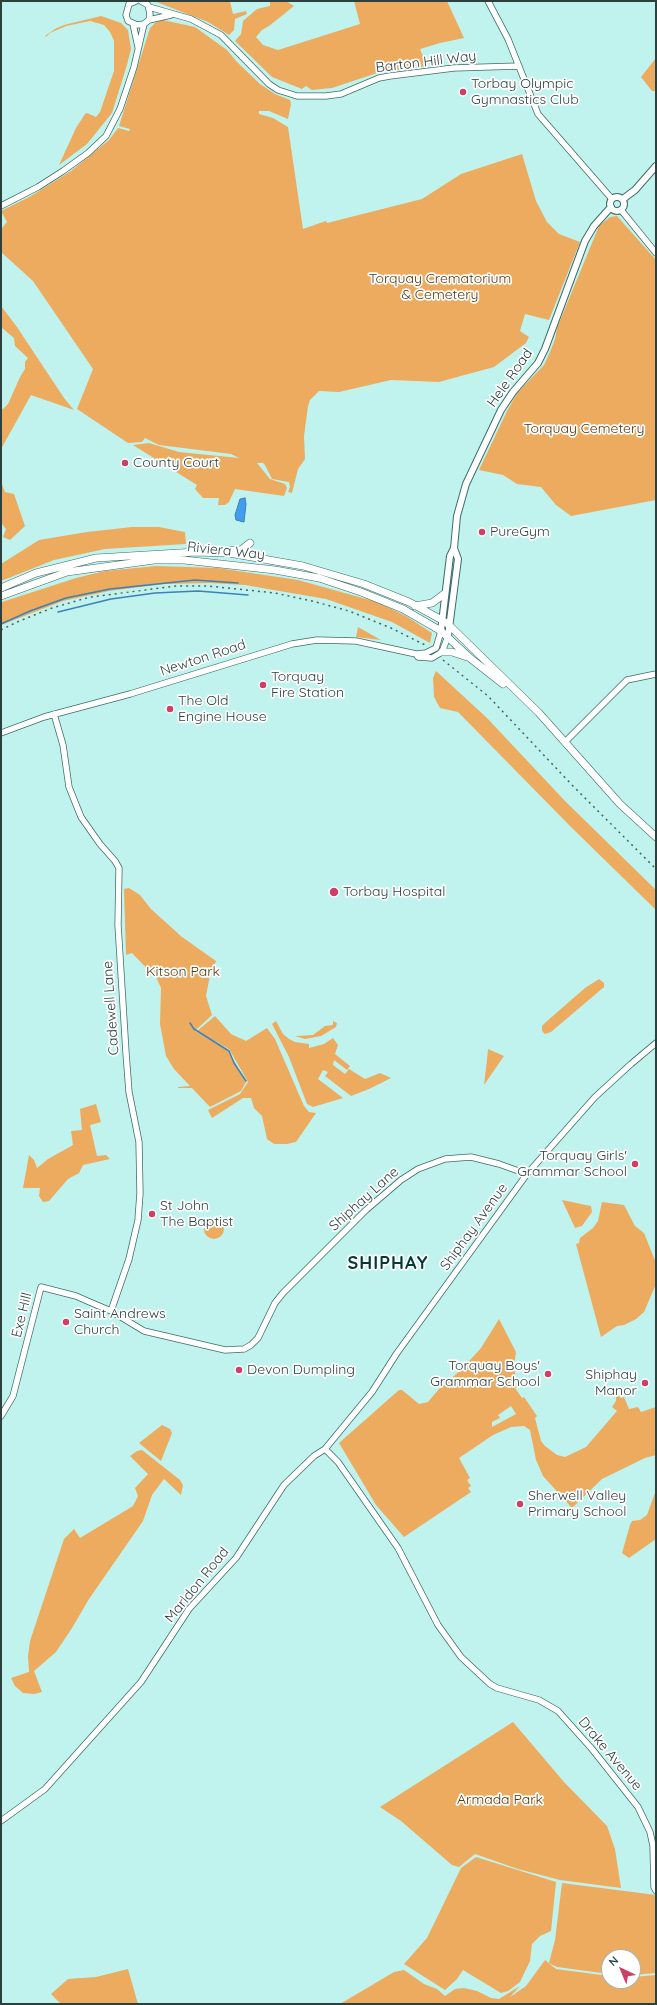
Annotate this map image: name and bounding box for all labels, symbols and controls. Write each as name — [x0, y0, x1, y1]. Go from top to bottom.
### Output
street label: Barton Hill Way — [375, 47, 477, 77]
place label: Torbay Olympic Gymnastics Club — [471, 76, 579, 108]
marker: Torbay Olympic Gymnastics Club — [458, 87, 468, 97]
park label: Torquay Crematorium & Cemetery — [369, 271, 511, 304]
street label: Hele Road — [484, 346, 536, 410]
park label: Torquay Cemetery — [524, 421, 644, 437]
place label: County Court — [133, 455, 219, 471]
marker: County Court — [120, 458, 130, 468]
place label: PureGym — [490, 524, 550, 540]
marker: PureGym — [477, 527, 487, 537]
street label: Riviera Way — [186, 539, 266, 563]
street label: Newton Road — [158, 636, 248, 680]
place label: Torquay Fire Station — [271, 669, 344, 702]
marker: Torquay Fire Station — [258, 680, 268, 690]
place label: The Old Engine House — [178, 693, 267, 726]
marker: The Old Engine House — [165, 704, 175, 714]
place label: Torbay Hospital — [343, 884, 445, 900]
marker: Torbay Hospital — [328, 886, 340, 898]
street label: Cadewell Lane — [99, 960, 123, 1056]
park label: Kitson Park — [146, 964, 220, 980]
place label: Torquay Girls' Grammar School — [517, 1148, 627, 1180]
marker: Torquay Girls' Grammar School — [630, 1159, 640, 1169]
street label: Shiphay Lane — [326, 1164, 402, 1234]
street label: Shiphay Avenue — [437, 1180, 511, 1274]
place label: St John The Baptist — [160, 1198, 233, 1230]
marker: St John The Baptist — [147, 1209, 157, 1219]
district label: SHIPHAY — [348, 1253, 428, 1275]
street label: Exe Hill — [8, 1291, 36, 1339]
place label: Saint Andrews Church — [74, 1306, 166, 1338]
marker: Saint Andrews Church — [61, 1317, 71, 1327]
place label: Torquay Boys' Grammar School — [430, 1358, 540, 1390]
place label: Devon Dumpling — [247, 1362, 355, 1378]
marker: Devon Dumpling — [234, 1365, 244, 1375]
place label: Shiphay Manor — [585, 1367, 637, 1400]
marker: Torquay Boys' Grammar School — [543, 1369, 553, 1379]
marker: Shiphay Manor — [640, 1378, 650, 1388]
place label: Sherwell Valley Primary School — [528, 1488, 626, 1520]
marker: Sherwell Valley Primary School — [515, 1499, 525, 1509]
street label: Marldon Road — [161, 1544, 233, 1626]
street label: Drake Avenue — [574, 1714, 646, 1794]
park label: Armada Park — [457, 1792, 543, 1808]
north arrow — [601, 1949, 641, 1989]
text: N — [606, 1953, 621, 1969]

